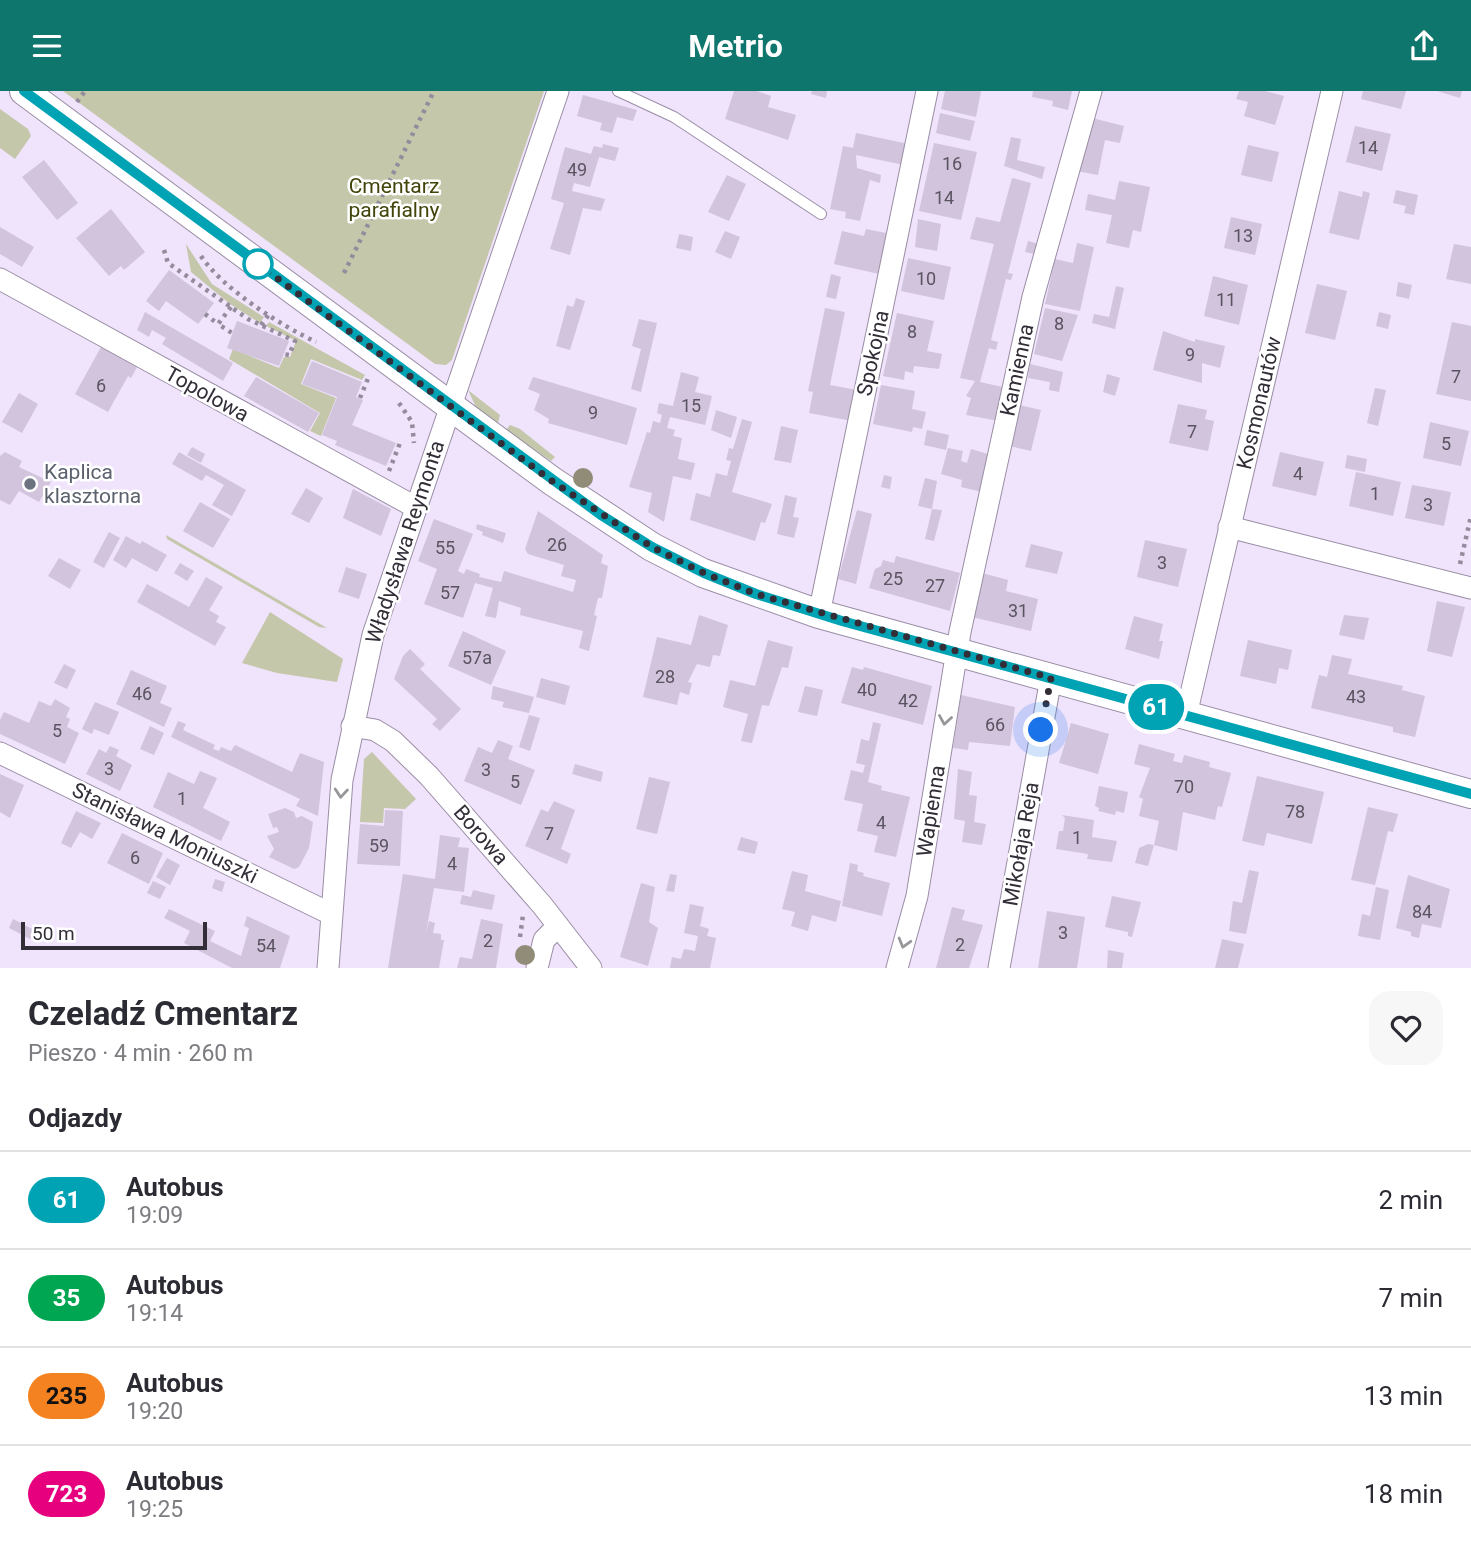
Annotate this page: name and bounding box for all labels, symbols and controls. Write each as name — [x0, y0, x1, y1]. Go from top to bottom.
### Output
icon: menu — [28, 27, 66, 65]
text: Metrio — [688, 27, 783, 65]
icon: share — [1405, 27, 1443, 65]
house number: 14 — [1358, 137, 1378, 158]
house number: 16 — [942, 153, 962, 174]
house number: 49 — [567, 159, 587, 180]
park label: Cmentarz parafialny — [348, 174, 440, 222]
house number: 14 — [934, 187, 954, 208]
house number: 13 — [1233, 225, 1253, 246]
unlabelled marker — [243, 249, 273, 279]
house number: 10 — [916, 268, 936, 289]
house number: 11 — [1216, 289, 1236, 310]
street label: Spokojna — [852, 308, 894, 398]
house number: 8 — [1054, 313, 1064, 334]
house number: 8 — [907, 321, 917, 342]
street label: Kamienna — [996, 322, 1038, 418]
street label: Kosmonautów — [1232, 334, 1286, 472]
house number: 9 — [1185, 344, 1195, 365]
street label: Topolowa — [161, 361, 253, 427]
house number: 7 — [1451, 366, 1461, 387]
house number: 6 — [96, 375, 106, 396]
house number: 15 — [681, 395, 701, 416]
house number: 9 — [588, 402, 598, 423]
house number: 7 — [1187, 421, 1197, 442]
house number: 5 — [1441, 433, 1451, 454]
street label: Władysława Reymonta — [361, 437, 449, 647]
place label: Kaplica klasztorna — [44, 460, 141, 508]
house number: 4 — [1293, 463, 1303, 484]
marker: Kaplica klasztorna — [22, 476, 38, 492]
house number: 1 — [1370, 483, 1380, 504]
house number: 3 — [1423, 494, 1433, 515]
house number: 26 — [547, 534, 567, 555]
house number: 55 — [435, 537, 455, 558]
house number: 3 — [1157, 552, 1167, 573]
house number: 25 — [883, 568, 903, 589]
house number: 27 — [925, 575, 945, 596]
house number: 57 — [440, 582, 460, 603]
house number: 31 — [1008, 600, 1028, 621]
house number: 57a — [462, 647, 492, 668]
house number: 28 — [655, 666, 675, 687]
house number: 40 — [857, 679, 877, 700]
house number: 46 — [132, 683, 152, 704]
line badge: 61 — [1124, 684, 1188, 730]
house number: 43 — [1346, 686, 1366, 707]
house number: 42 — [898, 690, 918, 711]
text: 61 — [1142, 693, 1170, 721]
your location — [1023, 712, 1058, 747]
one-way arrow — [938, 714, 953, 725]
house number: 66 — [985, 714, 1005, 735]
house number: 5 — [52, 720, 62, 741]
house number: 3 — [104, 758, 114, 779]
house number: 3 — [481, 759, 491, 780]
street label: Wapienna — [912, 764, 950, 858]
house number: 5 — [510, 771, 520, 792]
house number: 70 — [1174, 776, 1194, 797]
street label: Stanisława Moniuszki — [68, 778, 262, 888]
street label: Mikołaja Reja — [998, 780, 1044, 908]
house number: 1 — [177, 788, 187, 809]
one-way arrow — [334, 788, 349, 799]
street label: Borowa — [449, 800, 513, 870]
house number: 78 — [1285, 801, 1305, 822]
house number: 4 — [876, 812, 886, 833]
house number: 7 — [544, 823, 554, 844]
house number: 1 — [1072, 827, 1082, 848]
house number: 59 — [369, 835, 389, 856]
house number: 6 — [130, 847, 140, 868]
house number: 4 — [447, 853, 457, 874]
house number: 84 — [1412, 901, 1432, 922]
scale bar — [21, 919, 206, 951]
text: 50 m — [32, 922, 75, 945]
house number: 3 — [1058, 922, 1068, 943]
house number: 2 — [483, 930, 493, 951]
house number: 2 — [955, 934, 965, 955]
house number: 54 — [256, 935, 276, 956]
one-way arrow — [897, 937, 912, 949]
button: heart — [1369, 991, 1443, 1065]
text: Czeladź Cmentarz — [28, 994, 298, 1033]
text: Pieszo · 4 min · 260 m — [28, 1040, 253, 1067]
text: Odjazdy — [28, 1103, 122, 1133]
text: Autobus — [126, 1172, 224, 1202]
text: 2 min — [1378, 1185, 1443, 1215]
text: 61 — [53, 1186, 80, 1214]
text: 19:09 — [126, 1202, 183, 1229]
text: Autobus — [126, 1270, 224, 1300]
text: 7 min — [1378, 1283, 1443, 1313]
text: 35 — [53, 1284, 80, 1312]
text: 19:14 — [126, 1300, 183, 1327]
text: Autobus — [126, 1368, 224, 1398]
text: 13 min — [1364, 1381, 1443, 1411]
text: 235 — [46, 1382, 87, 1410]
text: 19:20 — [126, 1398, 183, 1425]
text: Autobus — [126, 1466, 224, 1496]
text: 18 min — [1364, 1479, 1443, 1509]
text: 723 — [46, 1480, 87, 1508]
text: 19:25 — [126, 1496, 183, 1523]

